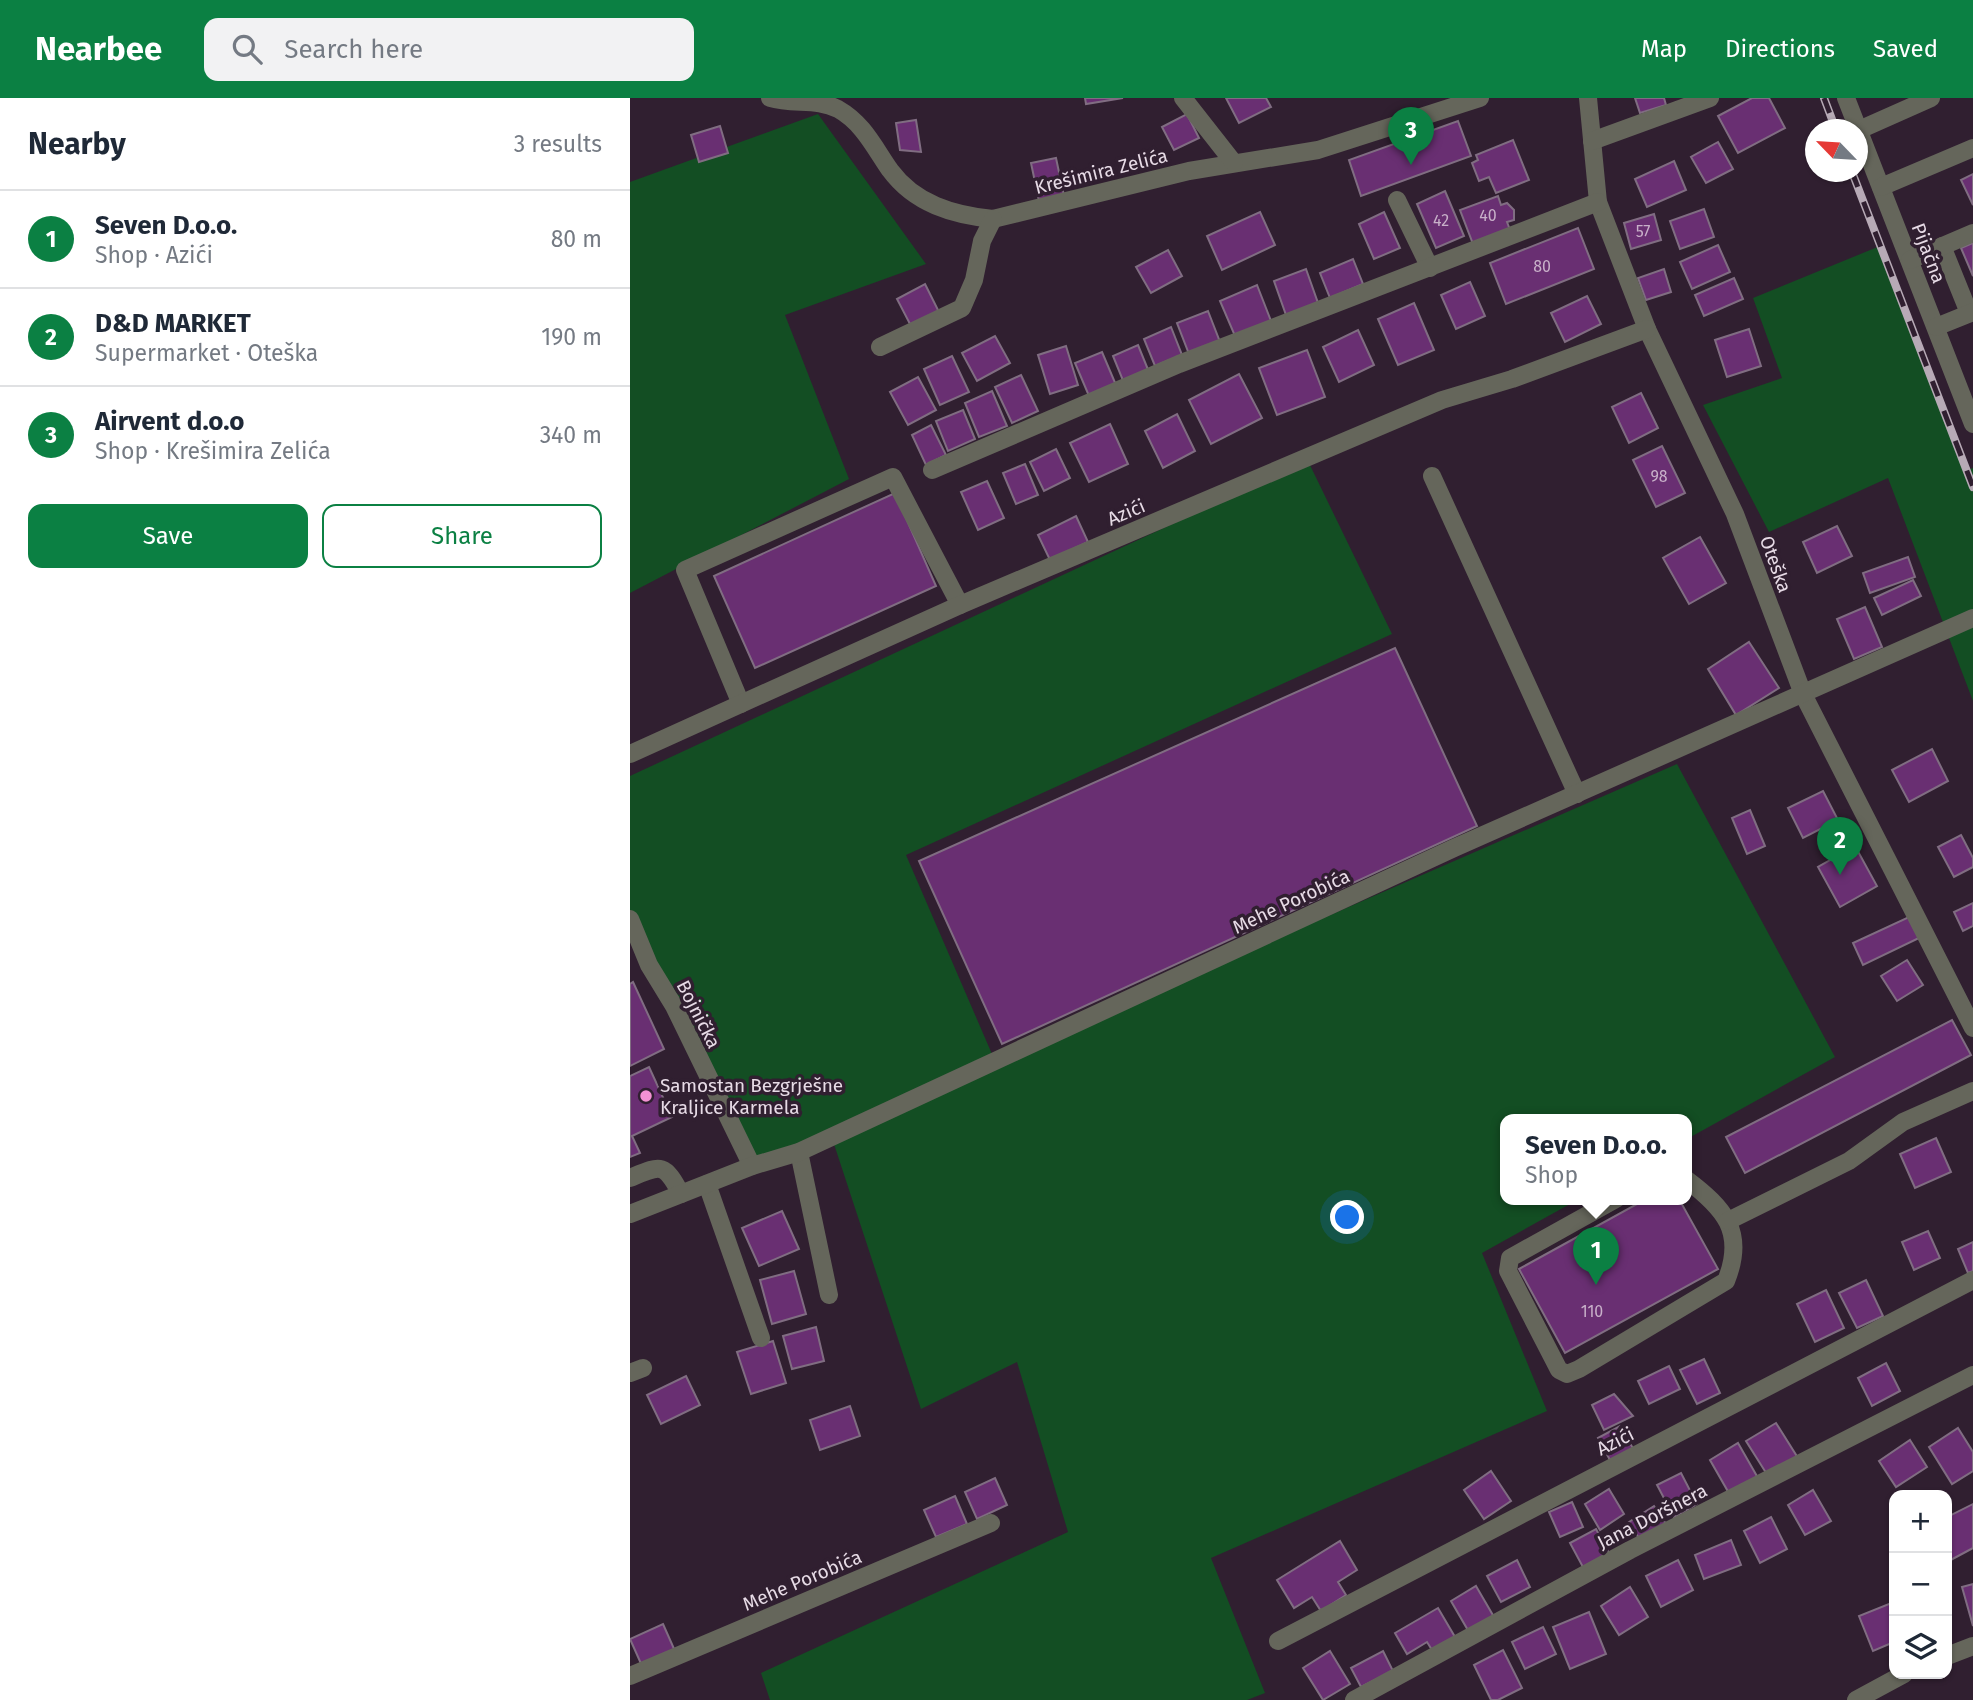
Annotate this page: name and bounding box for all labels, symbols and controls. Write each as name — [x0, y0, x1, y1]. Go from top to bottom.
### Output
search box — [204, 18, 694, 81]
text: Nearbee — [35, 29, 162, 69]
icon: search — [228, 30, 266, 68]
text: Search here — [284, 34, 423, 65]
text: Map — [1641, 35, 1687, 63]
text: Directions — [1725, 35, 1835, 63]
text: Saved — [1873, 35, 1938, 63]
pin: 3 — [1388, 107, 1434, 165]
north arrow — [1805, 119, 1868, 182]
text: Nearby — [28, 126, 126, 162]
text: 3 results — [514, 130, 602, 158]
street label: Krešimira Zelića — [1032, 144, 1170, 199]
house number: 40 — [1479, 206, 1497, 225]
text: Seven D.o.o. — [95, 210, 237, 241]
house number: 42 — [1433, 211, 1449, 230]
street label: Pijačna — [1907, 220, 1950, 287]
house number: 57 — [1636, 222, 1650, 241]
text: 1 — [46, 225, 56, 253]
text: 80 m — [551, 225, 602, 253]
text: Shop · Azići — [95, 241, 213, 269]
house number: 80 — [1533, 257, 1551, 276]
text: D&D MARKET — [95, 308, 251, 339]
text: 2 — [45, 323, 57, 351]
text: 190 m — [541, 323, 602, 351]
text: Supermarket · Oteška — [95, 339, 318, 367]
text: Airvent d.o.o — [95, 406, 244, 437]
text: 3 — [45, 421, 57, 449]
text: 340 m — [540, 421, 602, 449]
text: Shop · Krešimira Zelića — [95, 437, 331, 465]
house number: 98 — [1650, 467, 1668, 486]
street label: Azići — [1104, 494, 1149, 531]
button: Save — [28, 504, 308, 568]
button: Share — [322, 504, 602, 568]
street label: Oteška — [1755, 533, 1796, 596]
pin: 2 — [1817, 817, 1863, 875]
street label: Mehe Porobića — [1229, 864, 1354, 939]
street label: Bojnička — [672, 976, 725, 1052]
place label: Samostan Bezgrješne Kraljice Karmela — [660, 1074, 843, 1119]
marker: Samostan Bezgrješne Kraljice Karmela — [638, 1088, 654, 1104]
popup — [1500, 1114, 1692, 1205]
text: Seven D.o.o. — [1525, 1130, 1667, 1161]
text: Shop — [1525, 1161, 1578, 1189]
your location — [1330, 1200, 1364, 1234]
pin: 1 — [1573, 1227, 1619, 1285]
house number: 110 — [1581, 1302, 1603, 1321]
street label: Azići — [1593, 1422, 1638, 1461]
street label: Jana Doršnera — [1593, 1479, 1711, 1554]
map controls — [1889, 1490, 1952, 1679]
button: + — [1889, 1490, 1952, 1553]
street label: Mehe Porobića — [739, 1545, 865, 1616]
button: − — [1889, 1553, 1952, 1616]
button: layers — [1889, 1616, 1952, 1679]

